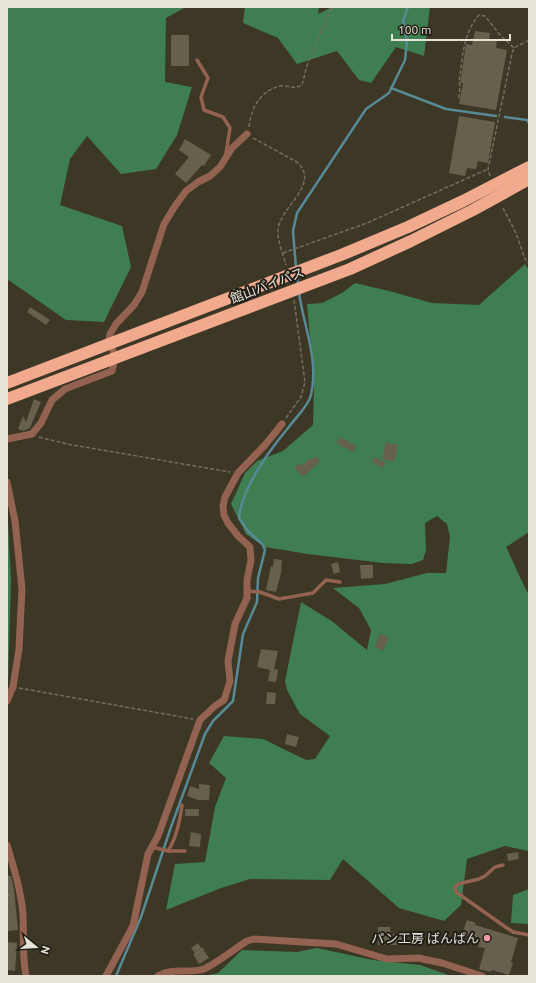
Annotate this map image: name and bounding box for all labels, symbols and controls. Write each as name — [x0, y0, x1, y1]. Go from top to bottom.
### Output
scale bar — [392, 16, 510, 42]
text: 100 m — [398, 23, 431, 36]
street label: 館山バイパス — [228, 265, 306, 305]
north arrow — [16, 927, 56, 967]
place label: パン工房 ばんぱん — [371, 931, 479, 945]
marker: パン工房 ばんぱん — [482, 933, 492, 943]
text: N — [39, 944, 52, 956]

